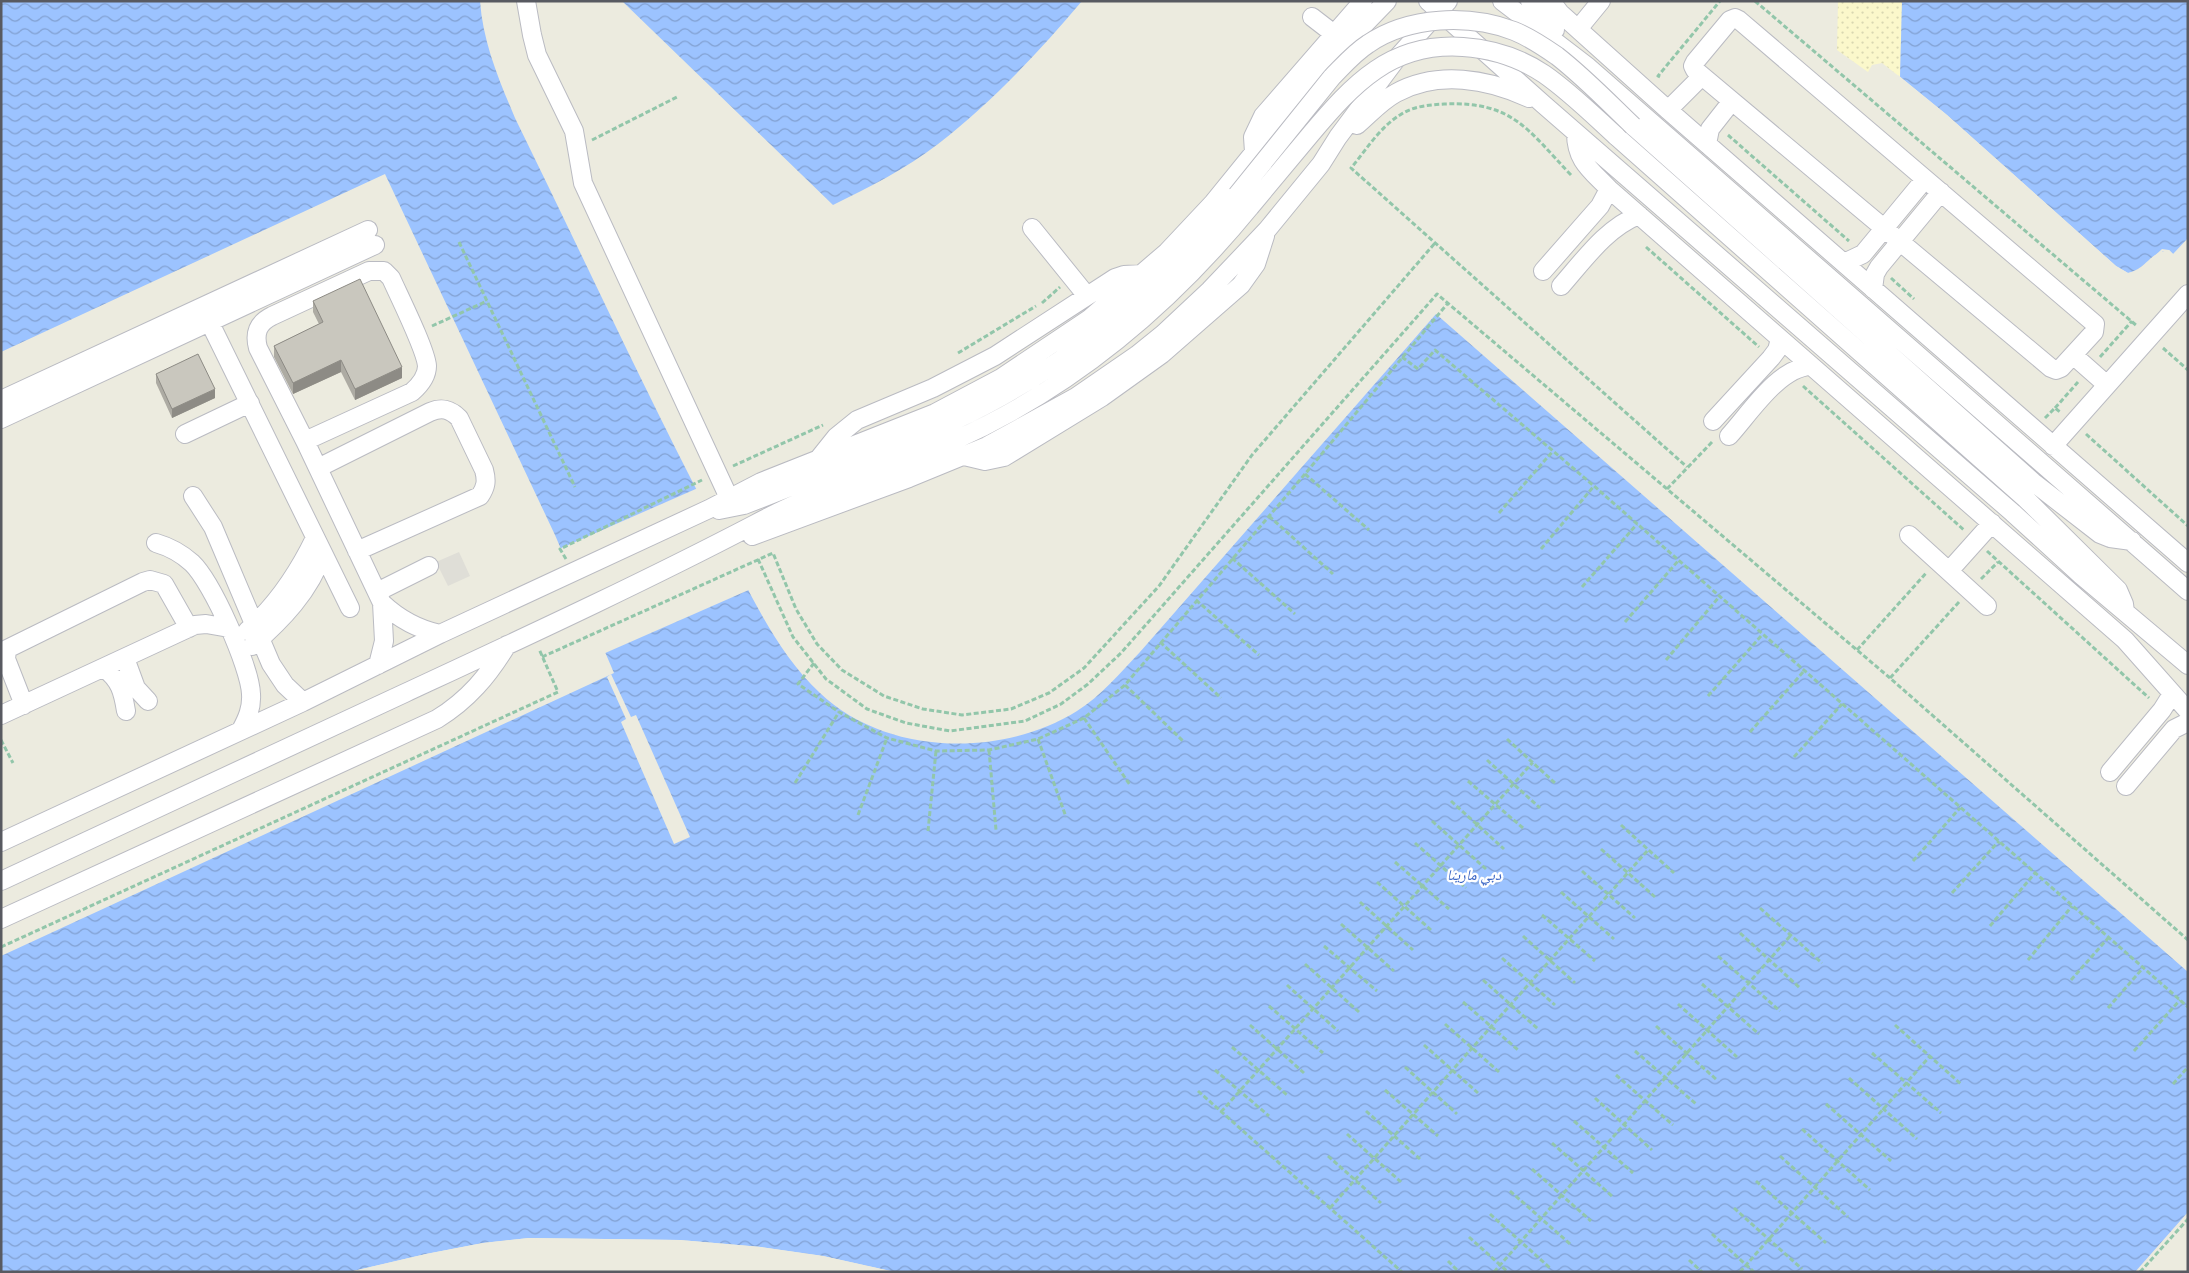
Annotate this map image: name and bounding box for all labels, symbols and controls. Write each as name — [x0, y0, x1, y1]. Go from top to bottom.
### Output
water label: دبي مارينا — [1447, 865, 1502, 886]

